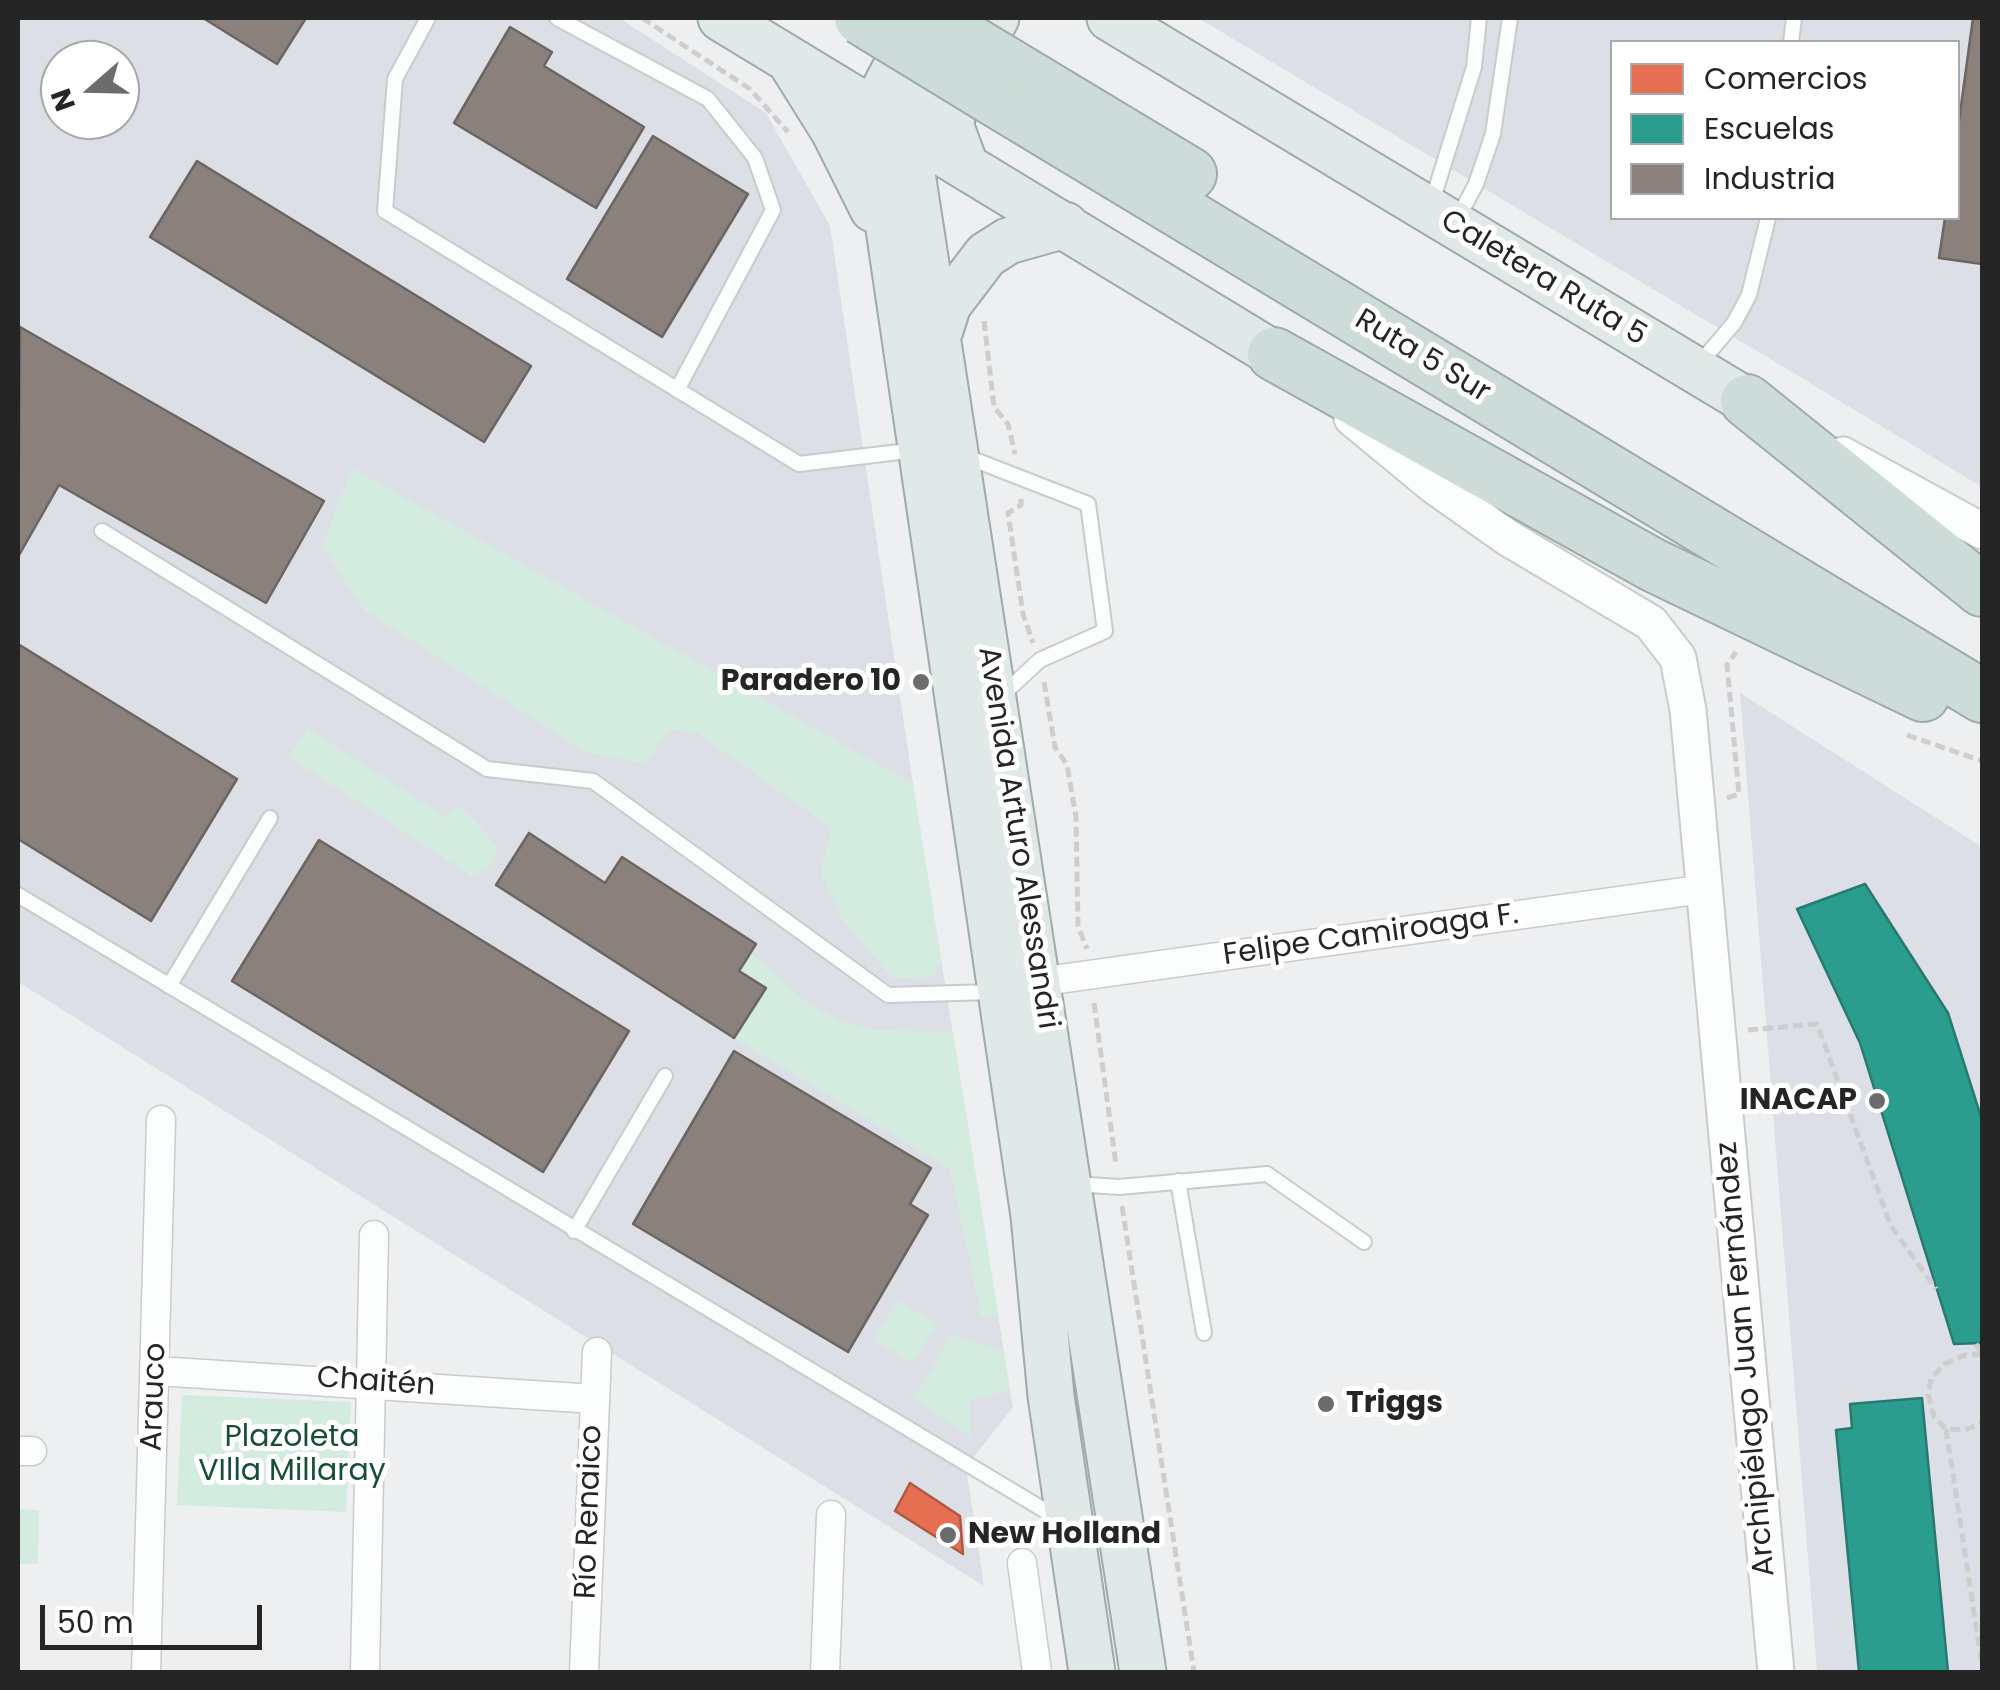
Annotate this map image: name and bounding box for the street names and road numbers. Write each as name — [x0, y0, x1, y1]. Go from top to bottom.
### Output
street label: Caletera Ruta 5 — [1433, 203, 1653, 355]
street label: Ruta 5 Sur — [1348, 303, 1496, 411]
street label: Avenida Arturo Alessandri — [969, 644, 1065, 1032]
street label: Felipe Camiroaga F. — [1221, 897, 1521, 975]
street label: Archipiélago Juan Fernández — [1710, 1140, 1784, 1578]
street label: Arauco — [135, 1342, 175, 1452]
street label: Chaitén — [316, 1361, 436, 1405]
street label: Río Renaico — [569, 1424, 611, 1600]

